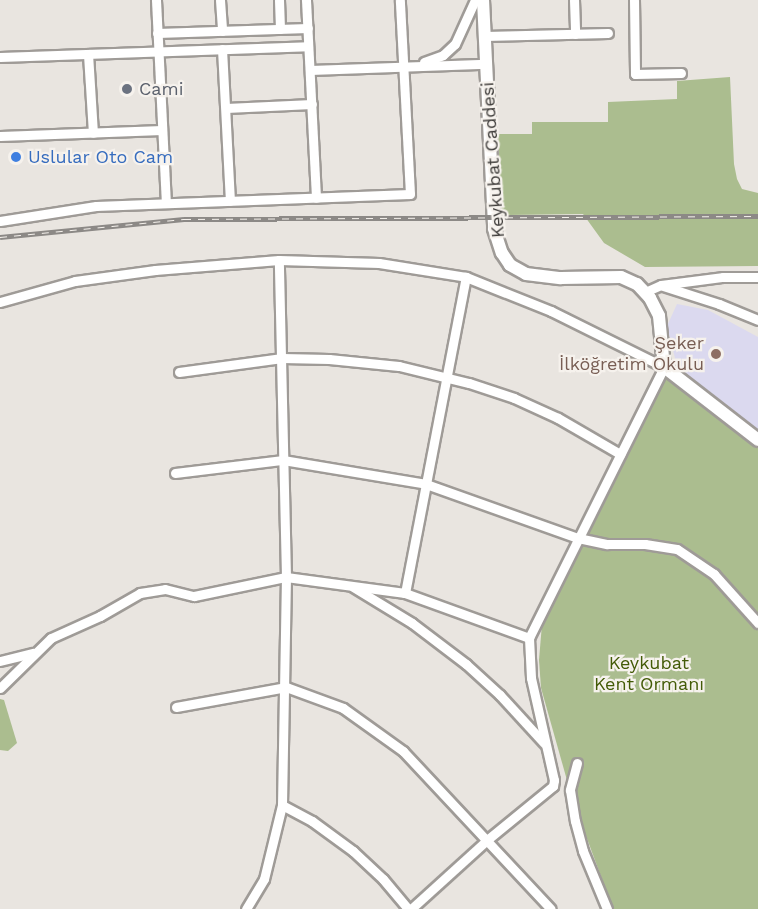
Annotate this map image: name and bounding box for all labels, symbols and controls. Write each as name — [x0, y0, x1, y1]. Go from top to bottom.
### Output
place label: Cami — [139, 78, 183, 100]
street label: Keykubat Caddesi — [477, 81, 509, 239]
marker: Cami — [120, 82, 134, 96]
place label: Uslular Oto Cam — [28, 146, 173, 168]
marker: Uslular Oto Cam — [9, 150, 23, 164]
place label: Şeker İlköğretim Okulu — [559, 333, 704, 376]
marker: Şeker İlköğretim Okulu — [709, 347, 723, 361]
park label: Keykubat Kent Ormanı — [594, 653, 704, 696]

